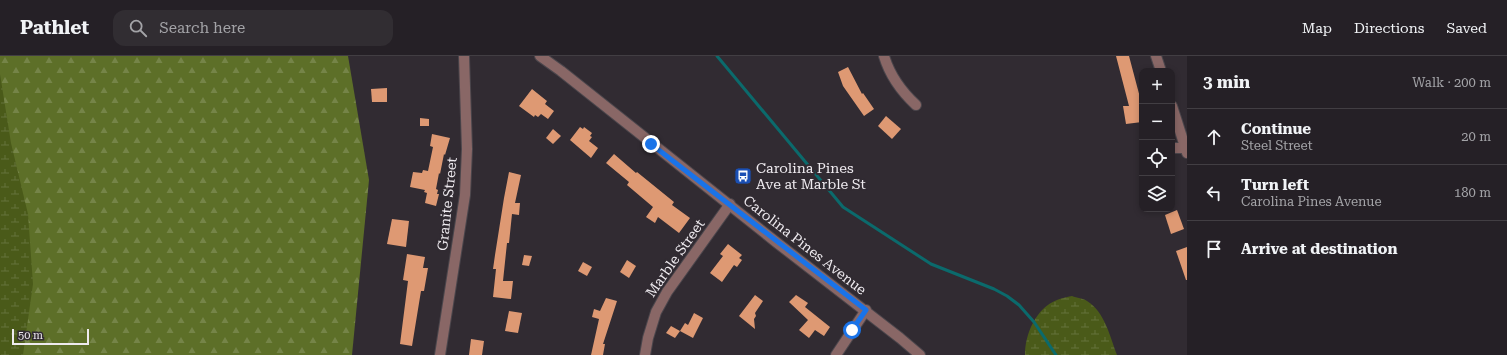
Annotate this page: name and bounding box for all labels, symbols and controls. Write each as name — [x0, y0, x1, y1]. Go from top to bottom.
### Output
search box — [113, 10, 393, 46]
text: Pathlet — [20, 16, 89, 39]
icon: search — [127, 17, 149, 39]
text: Search here — [159, 19, 245, 37]
text: Map — [1302, 20, 1332, 36]
text: Directions — [1354, 20, 1424, 36]
text: Saved — [1446, 20, 1487, 36]
map controls — [1139, 68, 1175, 212]
button: + — [1139, 68, 1175, 104]
text: 3 min — [1203, 72, 1250, 92]
text: Walk · 200 m — [1412, 75, 1491, 90]
button: − — [1139, 104, 1175, 140]
text: Continue — [1241, 120, 1311, 138]
icon: ahead — [1203, 126, 1225, 148]
text: 20 m — [1461, 129, 1491, 144]
route end — [642, 135, 660, 153]
text: Steel Street — [1241, 138, 1313, 153]
button: locate — [1139, 140, 1175, 176]
street label: Granite Street — [434, 156, 460, 252]
place label: Carolina Pines Ave at Marble St — [756, 160, 866, 192]
bus stop icon: Carolina Pines Ave at Marble St — [733, 166, 753, 186]
button: layers — [1139, 176, 1175, 212]
text: Turn left — [1241, 176, 1309, 194]
icon: left — [1203, 182, 1225, 204]
text: 180 m — [1454, 185, 1491, 200]
street label: Carolina Pines Avenue — [740, 192, 870, 298]
text: Carolina Pines Avenue — [1241, 194, 1382, 209]
street label: Marble Street — [642, 216, 708, 300]
icon: arrive — [1203, 238, 1225, 260]
text: Arrive at destination — [1241, 240, 1397, 258]
route start — [843, 321, 861, 339]
scale bar — [12, 327, 89, 346]
text: 50 m — [18, 329, 43, 342]

